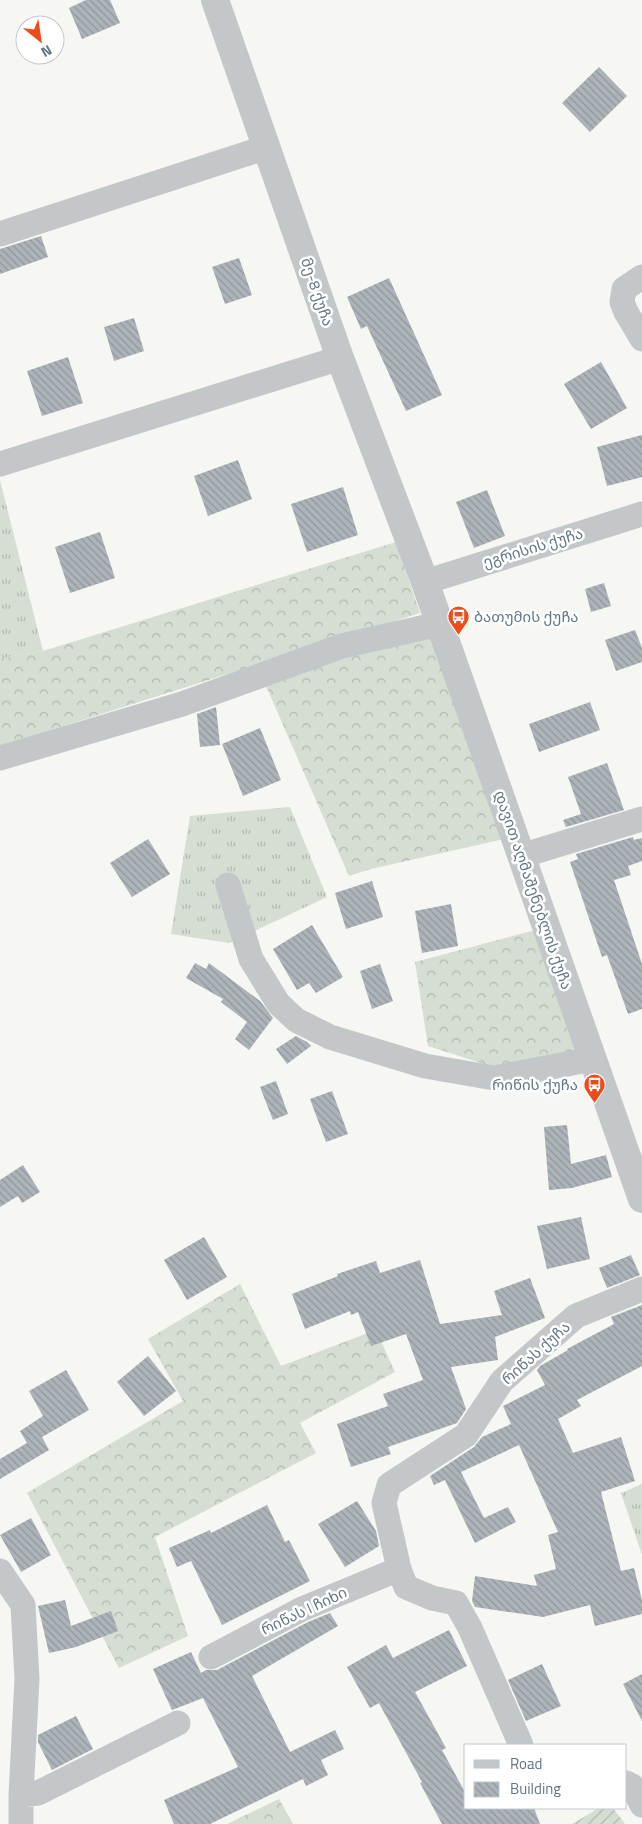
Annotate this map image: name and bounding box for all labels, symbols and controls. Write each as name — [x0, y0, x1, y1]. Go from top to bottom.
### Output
north arrow — [15, 15, 65, 65]
text: N — [37, 40, 56, 63]
street label: მე-8 ქუჩა — [295, 255, 340, 329]
street label: ეგრისის ქუჩა — [480, 521, 586, 574]
bus stop icon: ბათუმის ქუჩა — [446, 605, 470, 636]
place label: ბათუმის ქუჩა — [474, 605, 579, 628]
street label: დავით აღმაშენებლის ქუჩა — [489, 787, 578, 992]
place label: რიწის ქუჩა — [492, 1073, 578, 1096]
bus stop icon: რიწის ქუჩა — [582, 1073, 606, 1104]
street label: რიწას ქუჩა — [496, 1316, 575, 1390]
street label: რიწას I ჩიხი — [257, 1581, 351, 1641]
legend — [464, 1744, 627, 1809]
text: Road — [510, 1752, 542, 1775]
text: Building — [510, 1777, 561, 1800]

